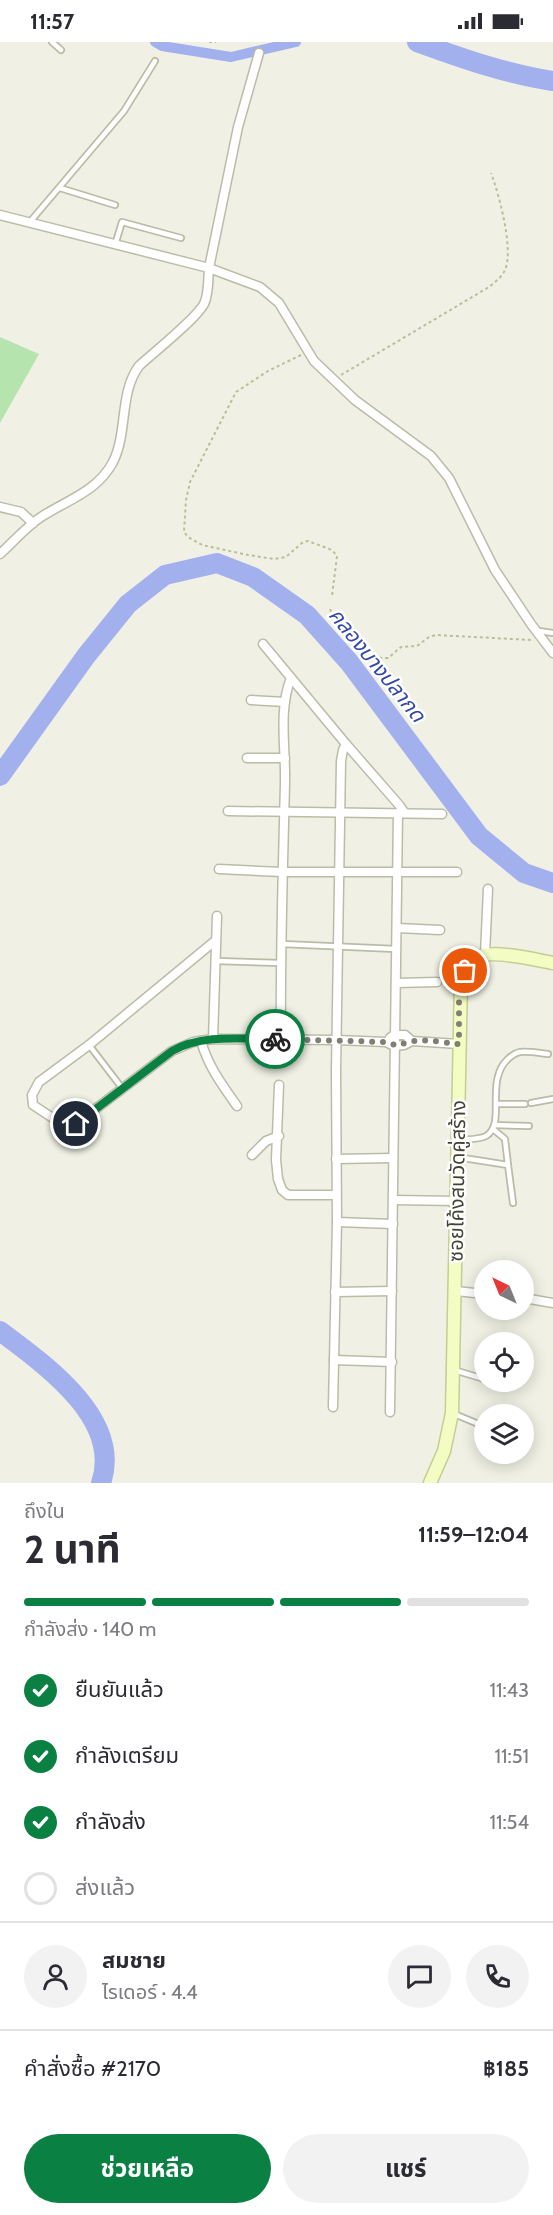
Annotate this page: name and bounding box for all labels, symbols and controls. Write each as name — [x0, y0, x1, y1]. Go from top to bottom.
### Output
text: 11:57 — [30, 8, 74, 35]
water label: คลองบางปลากด — [324, 603, 432, 728]
pin — [439, 945, 490, 996]
icon: bag — [448, 954, 481, 987]
courier — [245, 1009, 305, 1069]
icon: bike — [259, 1023, 292, 1056]
pin — [50, 1098, 101, 1149]
street label: ซอยโค้งสนวัดคู่สร้าง — [444, 1100, 471, 1262]
icon: home — [59, 1107, 92, 1140]
north arrow — [474, 1260, 534, 1320]
map controls — [474, 1260, 534, 1464]
button: locate — [474, 1332, 534, 1392]
button: layers — [474, 1404, 534, 1464]
text: ถึงใน — [24, 1499, 65, 1523]
text: 11:59–12:04 — [418, 1521, 529, 1548]
text: 2 นาที — [24, 1525, 121, 1573]
text: กำลังส่ง · 140 m — [24, 1617, 156, 1641]
icon: check — [24, 1674, 57, 1707]
text: ยืนยันแล้ว — [75, 1676, 164, 1703]
text: 11:43 — [489, 1678, 529, 1702]
icon: check — [24, 1740, 57, 1773]
text: กำลังเตรียม — [75, 1742, 179, 1769]
text: 11:51 — [494, 1744, 529, 1768]
icon: check — [24, 1806, 57, 1839]
text: กำลังส่ง — [75, 1808, 146, 1835]
text: 11:54 — [489, 1810, 529, 1834]
text: ส่งแล้ว — [75, 1874, 135, 1901]
button: person — [24, 1945, 87, 2008]
button: chat — [388, 1945, 451, 2008]
button: phone — [466, 1945, 529, 2008]
text: สมชาย — [102, 1947, 166, 1974]
text: ไรเดอร์ · 4.4 — [102, 1980, 198, 2004]
text: คำสั่งซื้อ #2170 — [24, 2055, 161, 2082]
text: ฿185 — [483, 2055, 529, 2082]
button: ช่วยเหลือ — [24, 2134, 271, 2203]
button: แชร์ — [283, 2134, 529, 2203]

